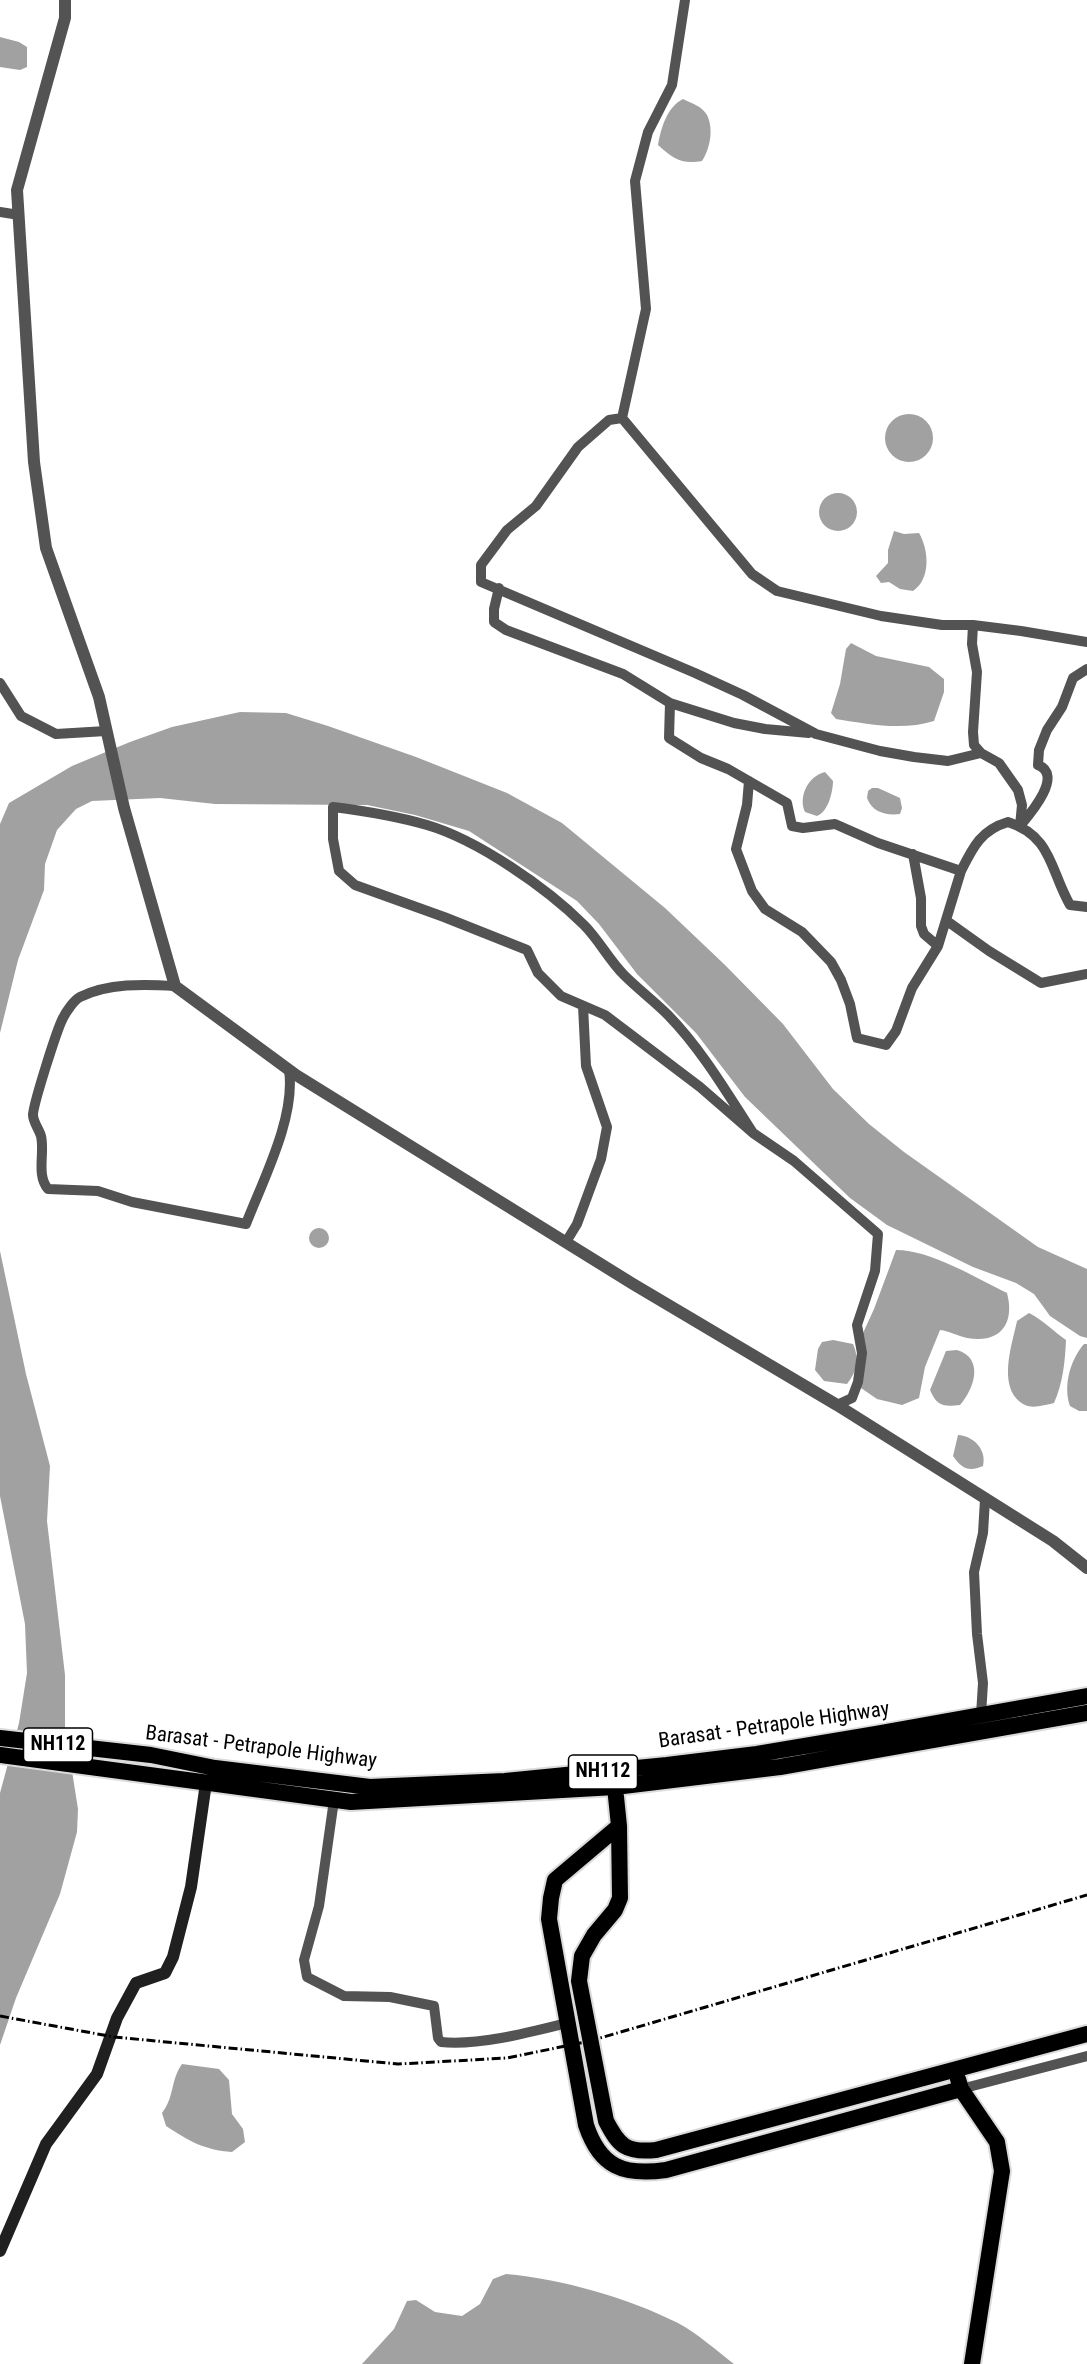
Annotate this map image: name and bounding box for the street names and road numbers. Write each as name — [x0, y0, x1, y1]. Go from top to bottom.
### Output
street label: Barasat - Petrapole Highway — [657, 1697, 891, 1755]
street label: Barasat - Petrapole Highway — [144, 1721, 378, 1775]
road number: NH112 — [23, 1728, 92, 1762]
road number: NH112 — [568, 1755, 638, 1789]

